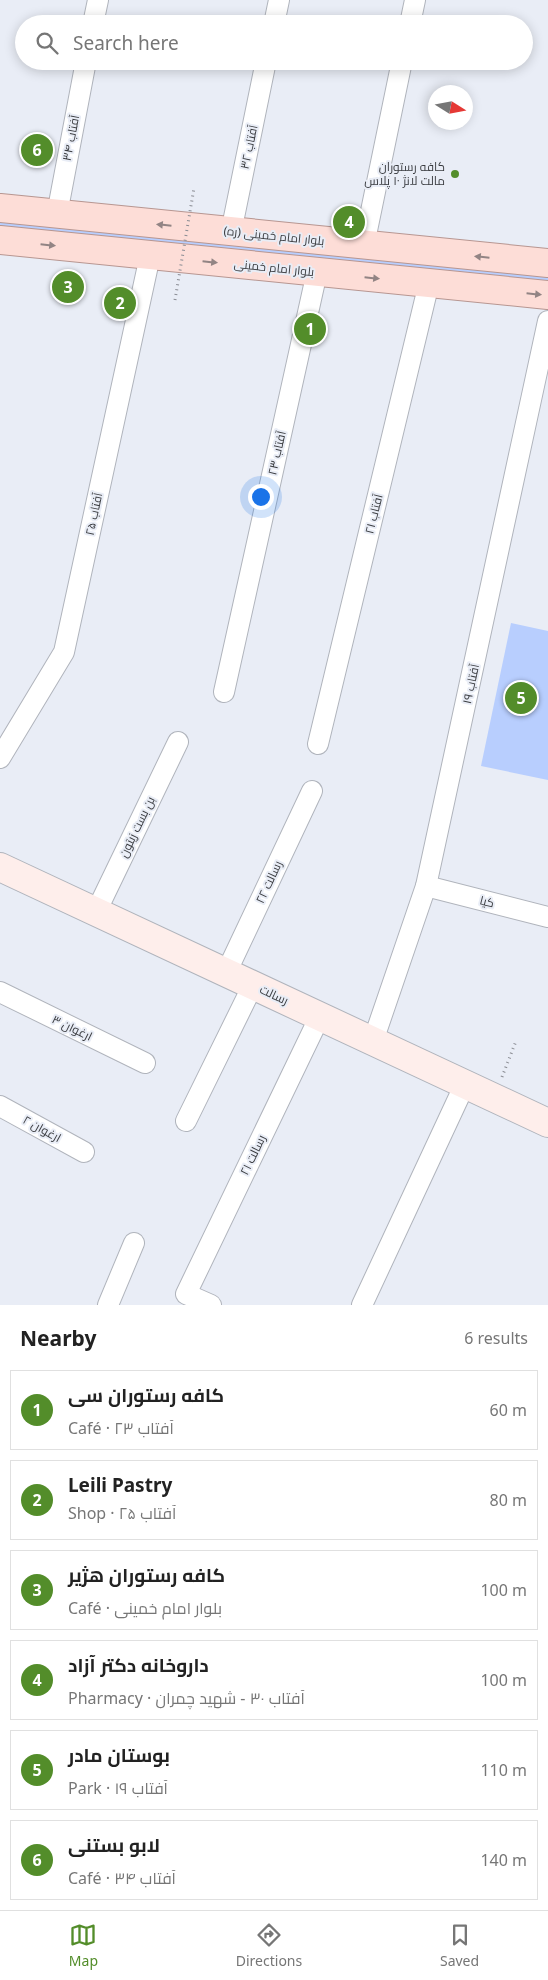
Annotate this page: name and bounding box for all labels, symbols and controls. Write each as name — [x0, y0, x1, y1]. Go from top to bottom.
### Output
search box — [15, 15, 533, 70]
icon: search — [33, 29, 61, 57]
text: Search here — [73, 30, 179, 56]
north arrow — [428, 85, 473, 130]
street label: آفتاب ۳۴ — [58, 113, 83, 162]
street label: آفتاب ۳۲ — [236, 123, 262, 170]
pin: 6 — [21, 131, 53, 169]
place label: کافه رستوران مالت لانژ ۱۰ پلاس — [364, 158, 445, 190]
marker: کافه رستوران مالت لانژ ۱۰ پلاس — [449, 168, 461, 180]
pin: 4 — [333, 203, 365, 241]
one-way arrow — [155, 221, 171, 229]
street label: بلوار امام خمینی (ره) — [223, 222, 325, 249]
one-way arrow — [41, 241, 57, 249]
one-way arrow — [474, 253, 490, 261]
street label: بلوار امام خمینی — [233, 255, 315, 280]
one-way arrow — [202, 258, 218, 266]
pin: 3 — [52, 268, 84, 306]
one-way arrow — [364, 274, 380, 282]
pin: 2 — [104, 284, 136, 322]
one-way arrow — [526, 290, 542, 298]
pin: 1 — [294, 310, 326, 348]
street label: آفتاب ۲۳ — [263, 428, 290, 477]
your location — [248, 484, 274, 510]
street label: آفتاب ۲۵ — [81, 490, 106, 537]
street label: آفتاب ۲۱ — [360, 492, 387, 535]
street label: آفتاب ۱۹ — [458, 662, 483, 705]
pin: 5 — [505, 679, 537, 717]
street label: بن بست زیتون — [114, 793, 159, 860]
street label: رسالت ۲۲ — [251, 858, 286, 906]
street label: کیا — [478, 892, 496, 912]
street label: رسالت — [257, 981, 291, 1009]
street label: ارغوان ۳ — [49, 1011, 95, 1045]
street label: ارغوان ۲ — [20, 1111, 64, 1146]
street label: رسالت ۲۱ — [236, 1132, 270, 1178]
text: Nearby — [20, 1324, 96, 1352]
text: 6 results — [464, 1327, 528, 1349]
text: کافه رستوران سی — [68, 1382, 224, 1408]
text: 1 — [32, 1399, 42, 1421]
text: 60 m — [490, 1399, 527, 1421]
text: Café · آفتاب ۲۳ — [68, 1417, 174, 1439]
text: Leili Pastry — [68, 1472, 172, 1498]
text: 2 — [32, 1489, 42, 1511]
text: 80 m — [490, 1489, 527, 1511]
text: Shop · آفتاب ۲۵ — [68, 1502, 176, 1524]
text: کافه رستوران هژیر — [68, 1562, 225, 1588]
text: 3 — [32, 1579, 42, 1601]
text: 100 m — [480, 1579, 527, 1601]
text: Café · بلوار امام خمینی — [68, 1597, 222, 1619]
text: داروخانه دکتر آزاد — [68, 1652, 209, 1678]
text: 4 — [32, 1669, 42, 1691]
text: 100 m — [480, 1669, 527, 1691]
text: Pharmacy · آفتاب ۳۰ - شهید چمران — [68, 1687, 305, 1709]
text: بوستان مادر — [68, 1742, 170, 1768]
text: 5 — [32, 1759, 42, 1781]
text: 110 m — [480, 1759, 527, 1781]
text: Park · آفتاب ۱۹ — [68, 1777, 168, 1799]
text: لابو بستنی — [68, 1832, 160, 1858]
text: 6 — [32, 1849, 42, 1871]
text: 140 m — [480, 1849, 527, 1871]
text: Café · آفتاب ۳۴ — [68, 1867, 176, 1889]
tab: Map — [69, 1921, 98, 1970]
tab: Directions — [236, 1921, 302, 1970]
tab: Saved — [440, 1921, 479, 1970]

